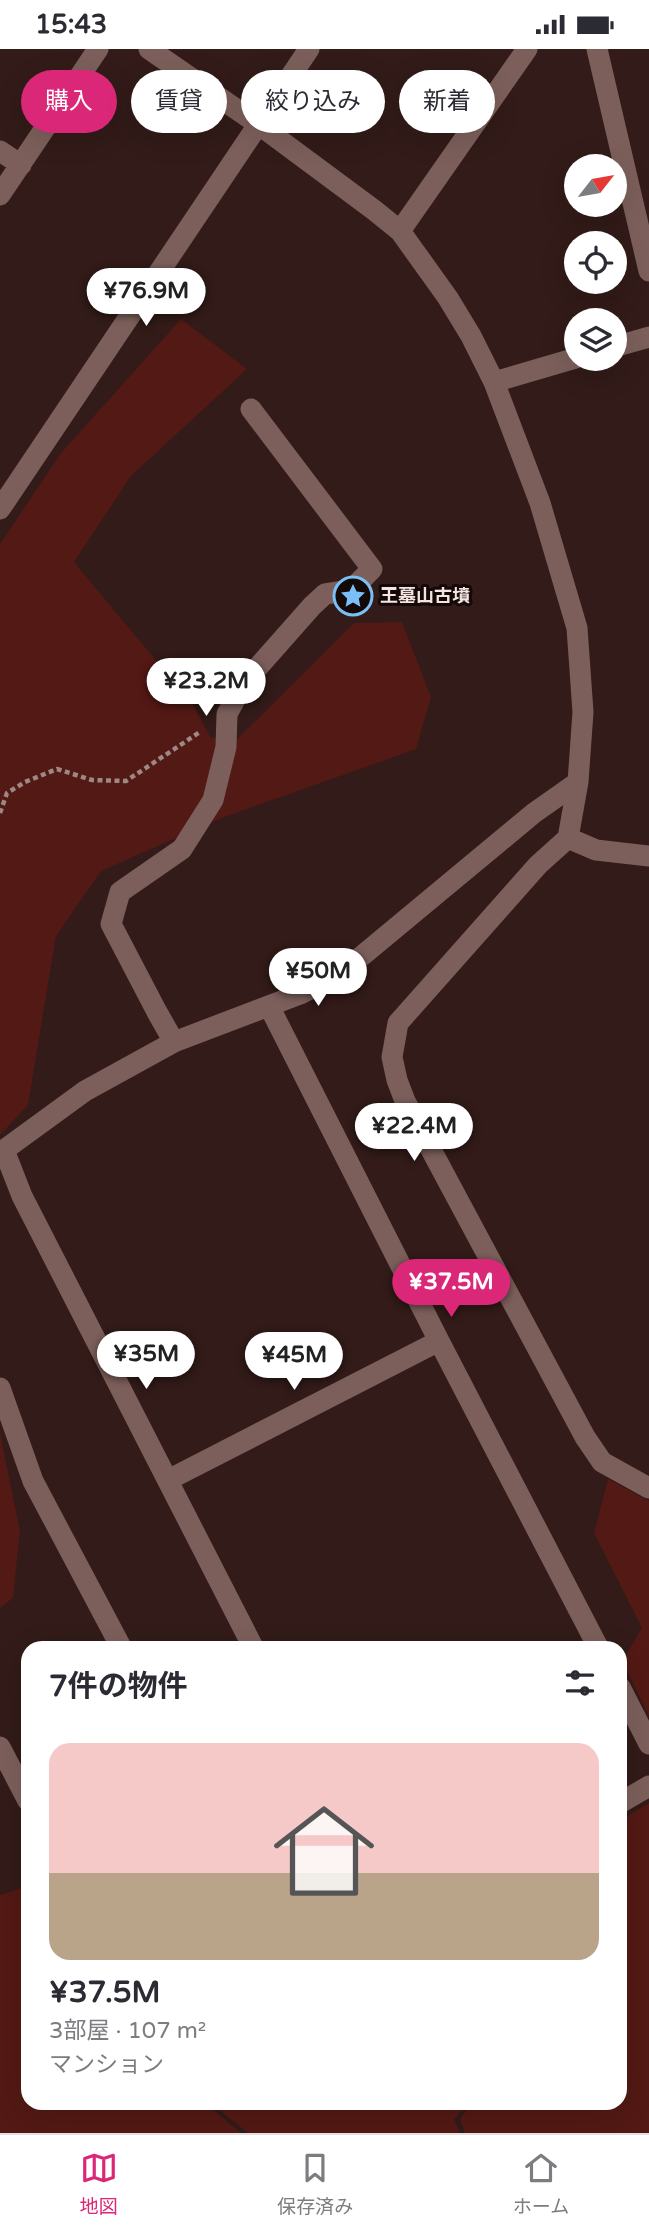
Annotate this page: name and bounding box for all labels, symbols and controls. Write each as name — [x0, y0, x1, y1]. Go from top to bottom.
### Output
text: 15:43 — [35, 9, 107, 40]
chip: 購入 — [21, 70, 117, 133]
chip: 賃貸 — [131, 70, 227, 133]
chip: 絞り込み — [241, 70, 385, 133]
chip: 新着 — [399, 70, 495, 133]
north arrow — [564, 154, 626, 217]
map controls — [564, 154, 627, 371]
button: locate — [564, 231, 627, 294]
pin: ¥76.9M — [89, 268, 203, 328]
text: ¥76.9M — [103, 277, 189, 305]
button: layers — [564, 308, 627, 371]
place icon: 王墓山古墳 — [332, 575, 374, 617]
place label: 王墓山古墳 — [380, 585, 470, 607]
pin: ¥23.2M — [149, 659, 263, 718]
text: ¥23.2M — [163, 667, 249, 695]
pin: ¥50M — [277, 949, 359, 1008]
text: ¥50M — [285, 957, 351, 985]
pin: ¥22.4M — [357, 1103, 471, 1163]
text: ¥22.4M — [371, 1112, 457, 1140]
pin: ¥37.5M — [394, 1259, 508, 1319]
text: ¥37.5M — [408, 1268, 494, 1296]
pin: ¥35M — [105, 1331, 187, 1391]
pin: ¥45M — [253, 1333, 335, 1392]
text: ¥35M — [113, 1340, 179, 1368]
text: ¥45M — [261, 1341, 327, 1369]
icon: filters — [561, 1664, 599, 1702]
text: 7件の物件 — [49, 1668, 188, 1705]
icon: home — [261, 1788, 387, 1914]
text: ¥37.5M — [49, 1974, 161, 2011]
text: 3部屋 · 107 m² — [49, 2017, 206, 2045]
text: マンション — [49, 2051, 164, 2079]
tab: 地図 — [80, 2149, 118, 2218]
tab: 保存済み — [277, 2149, 353, 2218]
tab: ホーム — [513, 2149, 569, 2218]

